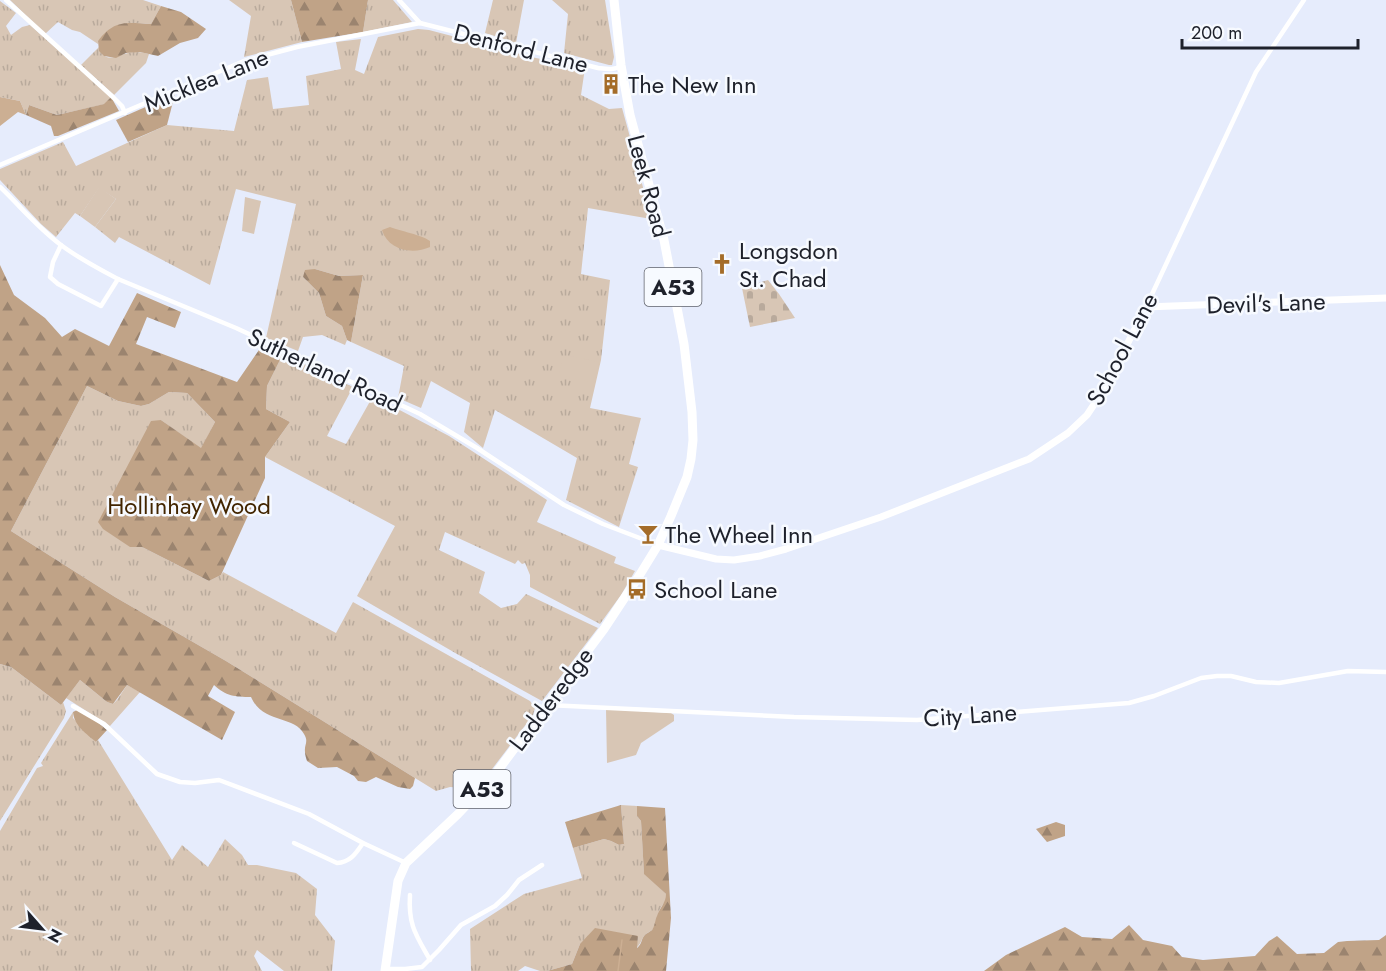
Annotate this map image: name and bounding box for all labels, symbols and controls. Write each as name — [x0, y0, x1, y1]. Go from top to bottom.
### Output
scale bar — [1182, 12, 1358, 50]
street label: Denford Lane — [450, 14, 592, 82]
text: 200 m — [1191, 20, 1242, 46]
street label: Micklea Lane — [138, 39, 274, 121]
place label: The New Inn — [628, 67, 757, 102]
building icon: The New Inn — [599, 72, 623, 96]
street label: Leek Road — [619, 131, 679, 241]
place label: Longsdon St. Chad — [739, 233, 838, 296]
church icon: Longsdon St. Chad — [710, 252, 734, 276]
road number: A53 — [644, 268, 702, 306]
street label: Devil's Lane — [1206, 283, 1326, 323]
street label: School Lane — [1078, 286, 1166, 412]
street label: Sutherland Road — [242, 319, 408, 421]
park label: Hollinhay Wood — [107, 488, 271, 523]
place label: The Wheel Inn — [665, 517, 813, 552]
bar icon: The Wheel Inn — [636, 522, 660, 546]
place label: School Lane — [654, 572, 777, 607]
bus stop icon: School Lane — [625, 577, 649, 601]
street label: Ladderedge — [500, 640, 602, 758]
street label: City Lane — [922, 694, 1018, 736]
road number: A53 — [454, 770, 510, 808]
north arrow — [12, 899, 72, 959]
text: N — [42, 925, 68, 947]

